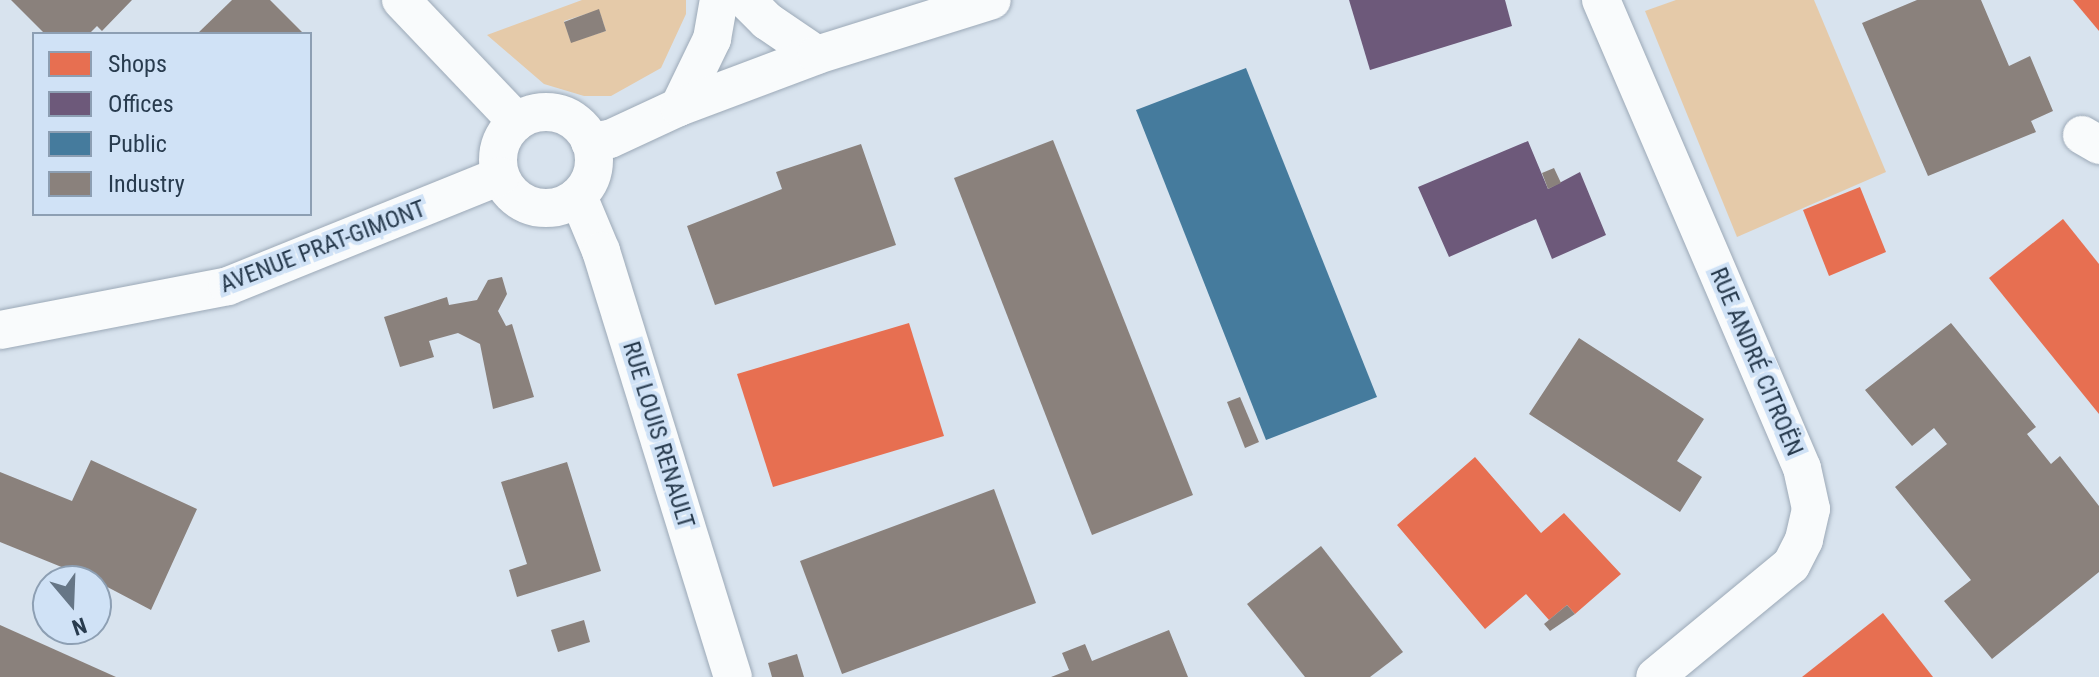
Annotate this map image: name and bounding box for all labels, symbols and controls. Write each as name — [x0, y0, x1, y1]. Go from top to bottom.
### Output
legend — [32, 32, 312, 216]
text: Shops — [108, 50, 167, 78]
text: Offices — [108, 90, 174, 118]
text: Public — [108, 130, 167, 158]
text: Industry — [108, 170, 185, 198]
street label: AVENUE PRAT-GIMONT — [216, 195, 430, 299]
street label: RUE ANDRÉ CITROËN — [1703, 263, 1809, 461]
street label: RUE LOUIS RENAULT — [616, 338, 700, 532]
north arrow — [32, 565, 112, 645]
text: N — [69, 612, 90, 640]

